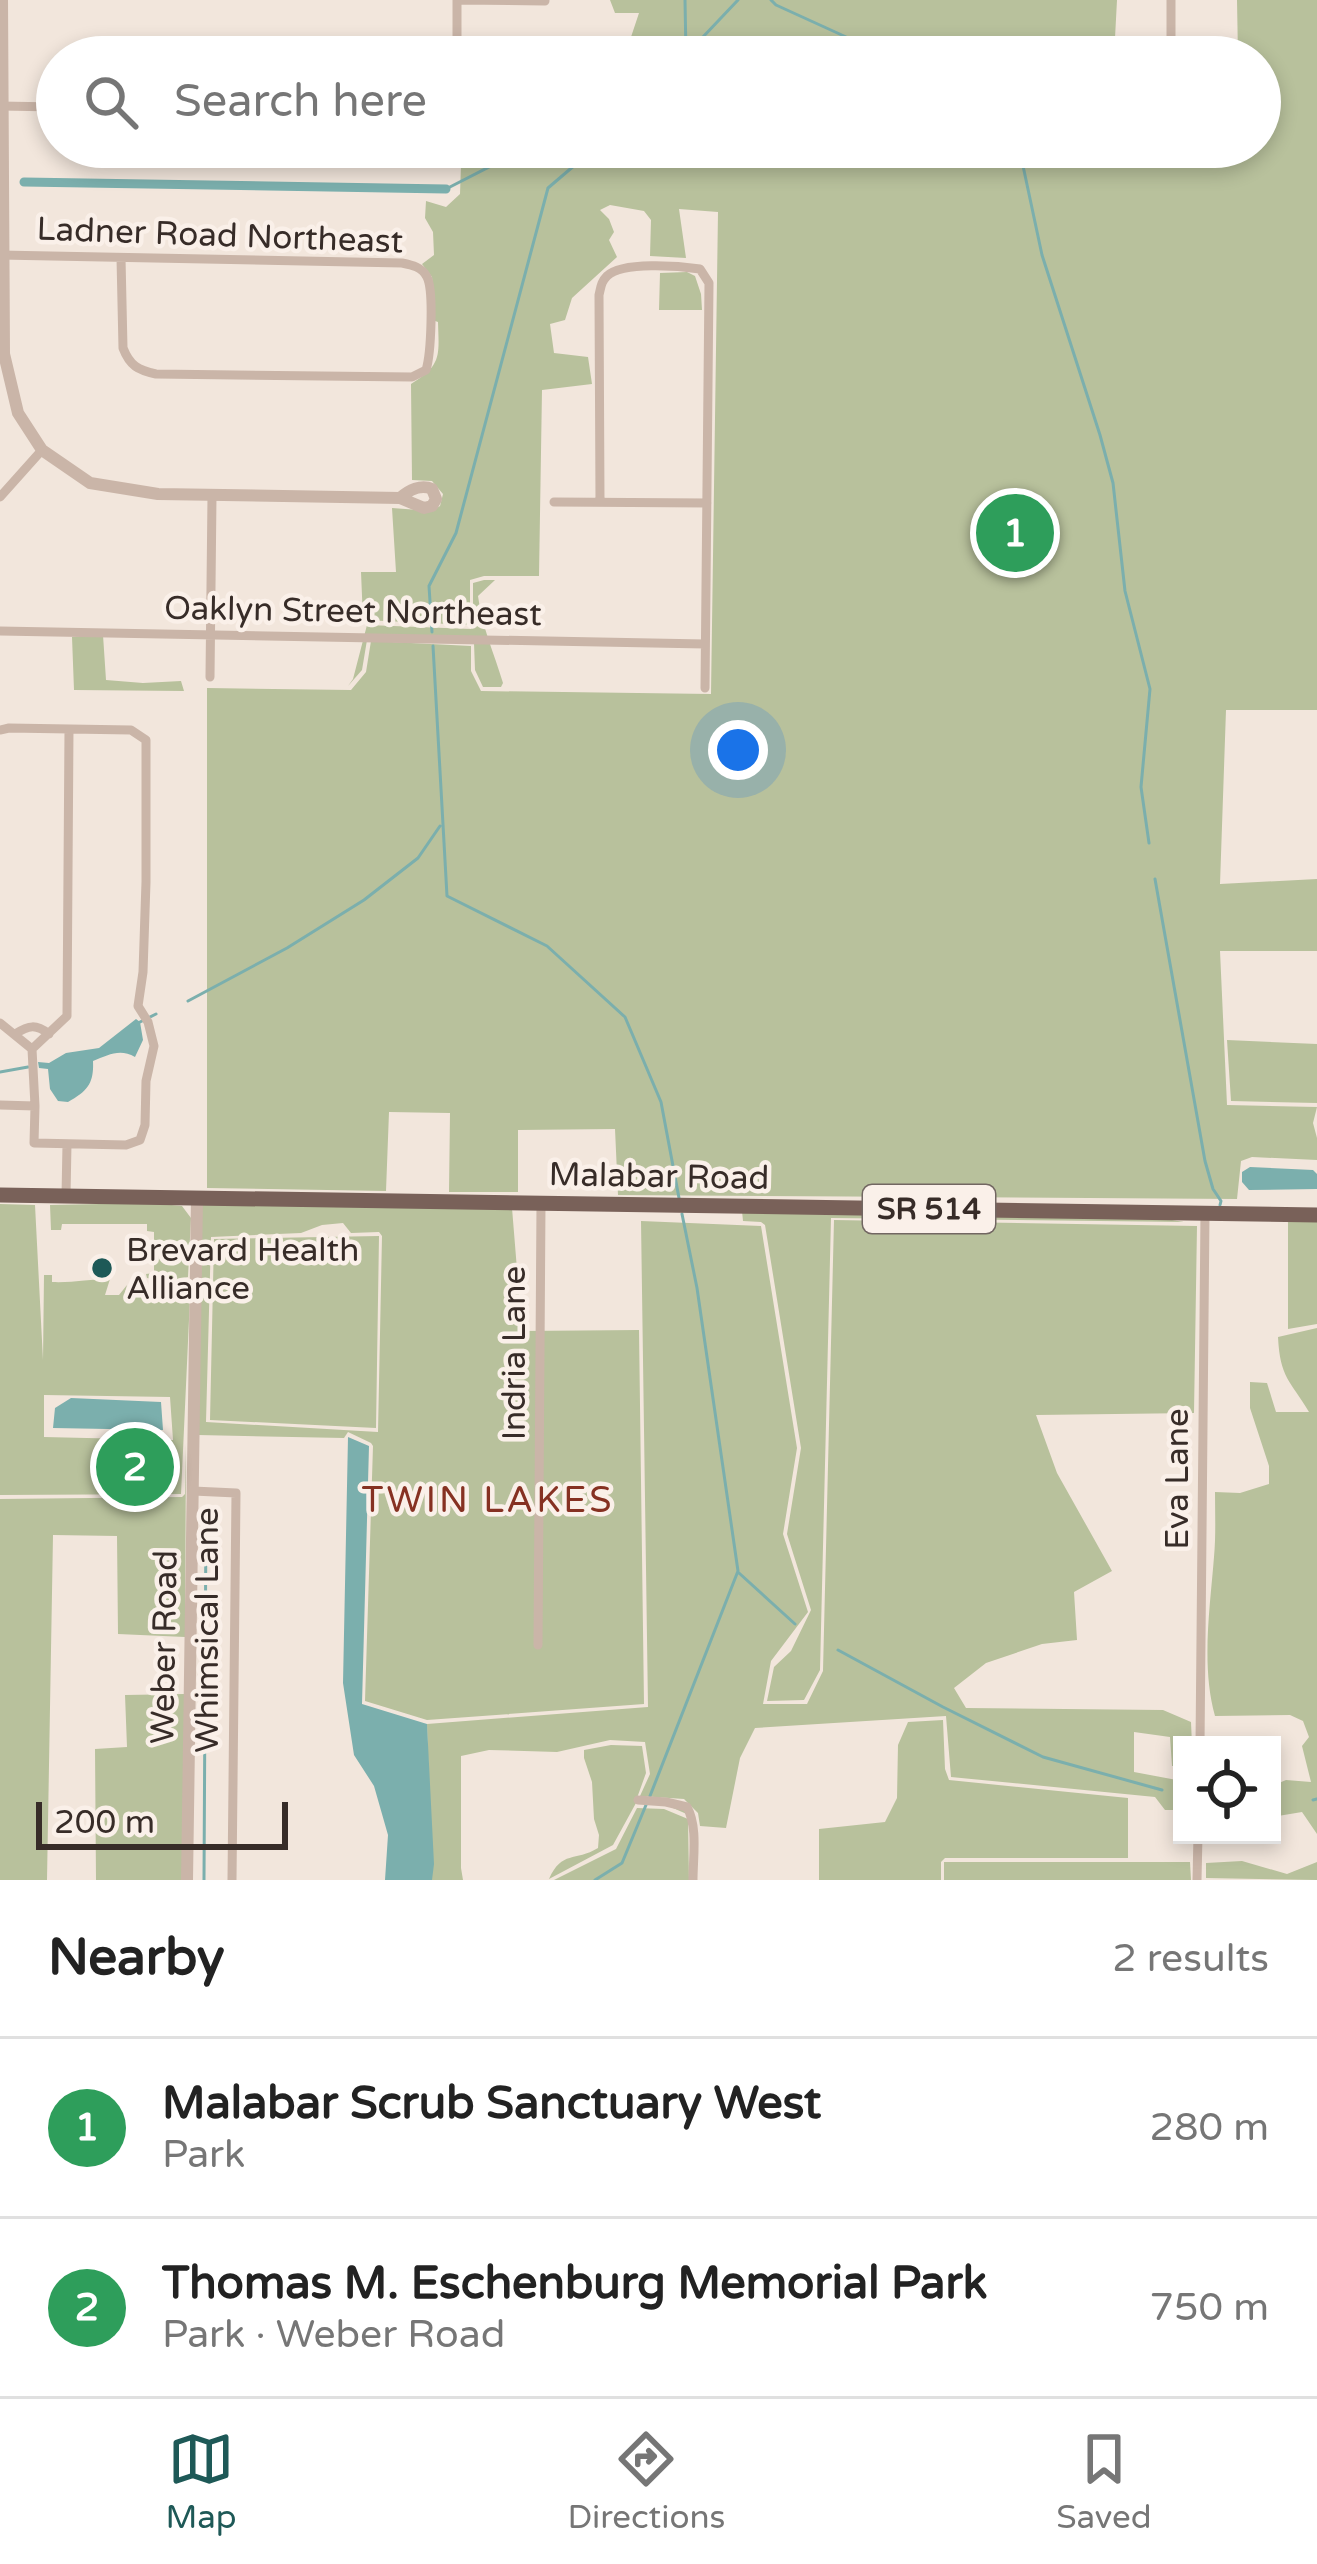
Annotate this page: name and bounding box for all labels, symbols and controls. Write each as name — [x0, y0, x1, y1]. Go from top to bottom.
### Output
search box — [36, 36, 1281, 168]
icon: search — [78, 69, 144, 135]
text: Search here — [174, 75, 427, 129]
street label: Ladner Road Northeast — [36, 210, 404, 261]
pin: 1 — [976, 488, 1054, 578]
street label: Oaklyn Street Northeast — [164, 589, 542, 634]
your location — [708, 720, 768, 780]
street label: Malabar Road — [548, 1155, 770, 1198]
road number: SR 514 — [863, 1185, 995, 1233]
place label: Brevard Health Alliance — [126, 1231, 359, 1308]
marker: Brevard Health Alliance — [89, 1255, 115, 1281]
street label: Indria Lane — [495, 1266, 534, 1440]
street label: Eva Lane — [1158, 1408, 1197, 1550]
pin: 2 — [96, 1422, 174, 1512]
district label: TWIN LAKES — [362, 1479, 614, 1522]
street label: Whimsical Lane — [188, 1507, 227, 1753]
street label: Weber Road — [143, 1550, 186, 1744]
map controls — [1173, 1736, 1281, 1844]
button: locate — [1173, 1736, 1281, 1844]
scale bar — [36, 1796, 288, 1849]
text: 200 m — [54, 1803, 155, 1842]
text: Nearby — [48, 1927, 225, 1989]
text: 2 results — [1112, 1935, 1269, 1982]
text: Malabar Scrub Sanctuary West — [162, 2077, 821, 2131]
text: 1 — [75, 2104, 99, 2151]
text: 280 m — [1150, 2104, 1269, 2151]
text: Park — [162, 2131, 245, 2178]
text: Thomas M. Eschenburg Memorial Park — [162, 2257, 987, 2311]
text: 2 — [75, 2284, 99, 2331]
text: 750 m — [1150, 2284, 1269, 2331]
text: Park · Weber Road — [162, 2311, 505, 2358]
tab: Map — [165, 2426, 237, 2537]
tab: Directions — [567, 2426, 725, 2537]
tab: Saved — [1056, 2426, 1152, 2537]

